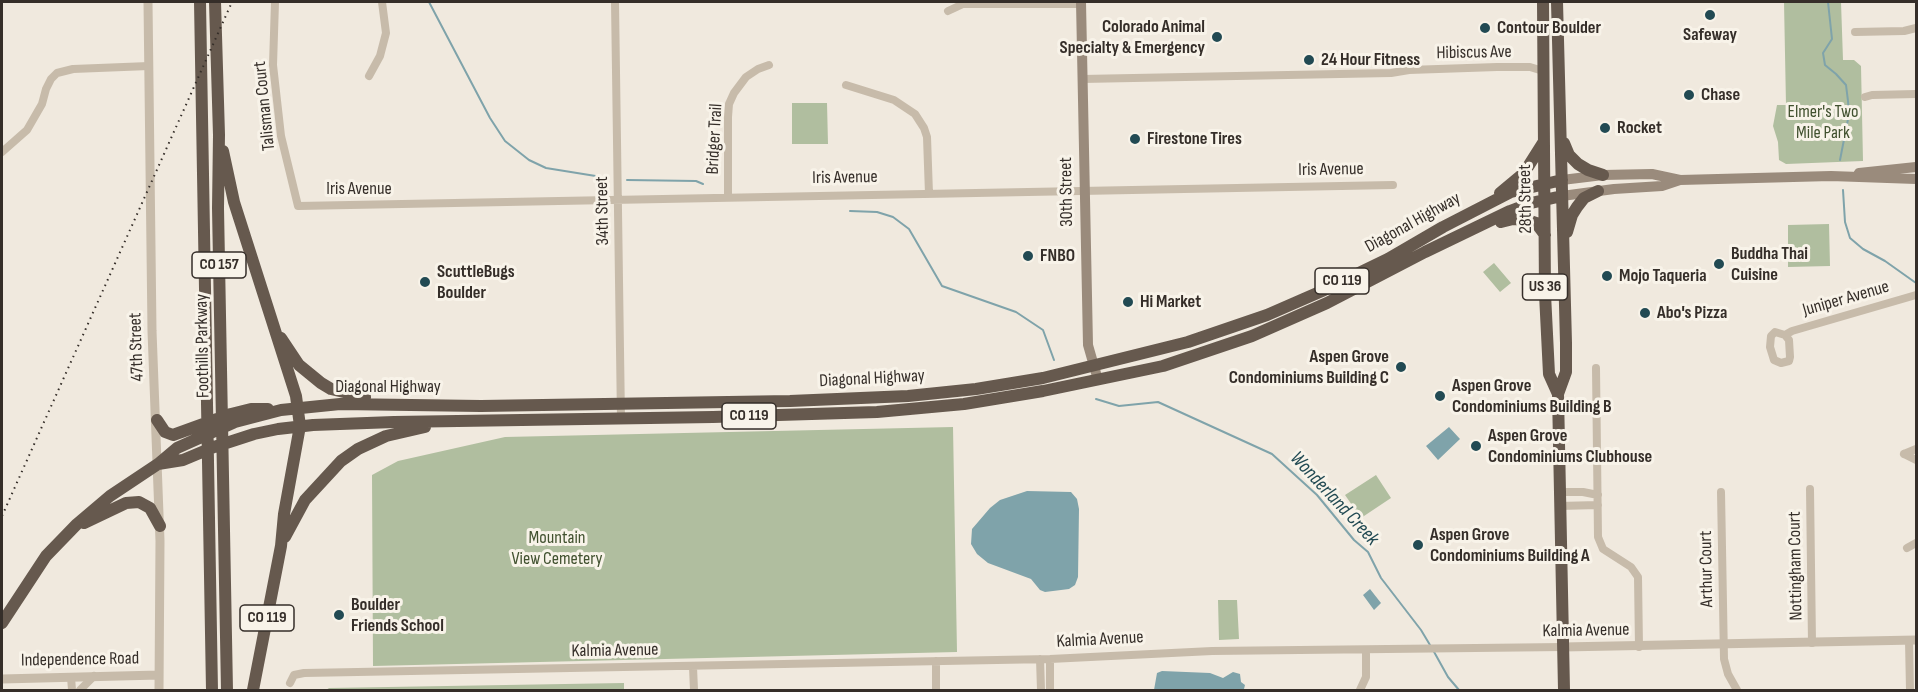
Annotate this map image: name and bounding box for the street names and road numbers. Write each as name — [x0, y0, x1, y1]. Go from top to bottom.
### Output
street label: Hibiscus Ave — [1436, 42, 1512, 64]
street label: Talisman Court — [250, 60, 280, 152]
street label: Bridger Trail — [702, 103, 728, 175]
street label: 30th Street — [1056, 157, 1078, 227]
street label: Iris Avenue — [1298, 159, 1364, 181]
street label: 28th Street — [1515, 164, 1537, 234]
street label: Iris Avenue — [812, 167, 878, 189]
street label: 34th Street — [592, 176, 614, 246]
street label: Iris Avenue — [326, 178, 392, 200]
street label: Diagonal Highway — [1362, 188, 1464, 258]
road number: CO 157 — [192, 252, 246, 278]
road number: CO 119 — [1315, 268, 1369, 294]
road number: US 36 — [1522, 274, 1568, 300]
street label: Juniper Avenue — [1800, 276, 1892, 322]
street label: Foothills Parkway — [191, 294, 215, 398]
street label: 47th Street — [125, 312, 149, 382]
street label: Diagonal Highway — [819, 365, 925, 393]
street label: Diagonal Highway — [335, 376, 441, 398]
road number: CO 119 — [722, 403, 776, 429]
street label: Nottingham Court — [1784, 511, 1808, 621]
street label: Arthur Court — [1696, 531, 1718, 607]
road number: CO 119 — [240, 605, 294, 631]
street label: Kalmia Avenue — [1542, 619, 1630, 643]
street label: Kalmia Avenue — [1056, 627, 1144, 653]
street label: Kalmia Avenue — [571, 639, 659, 663]
street label: Independence Road — [21, 648, 139, 672]

